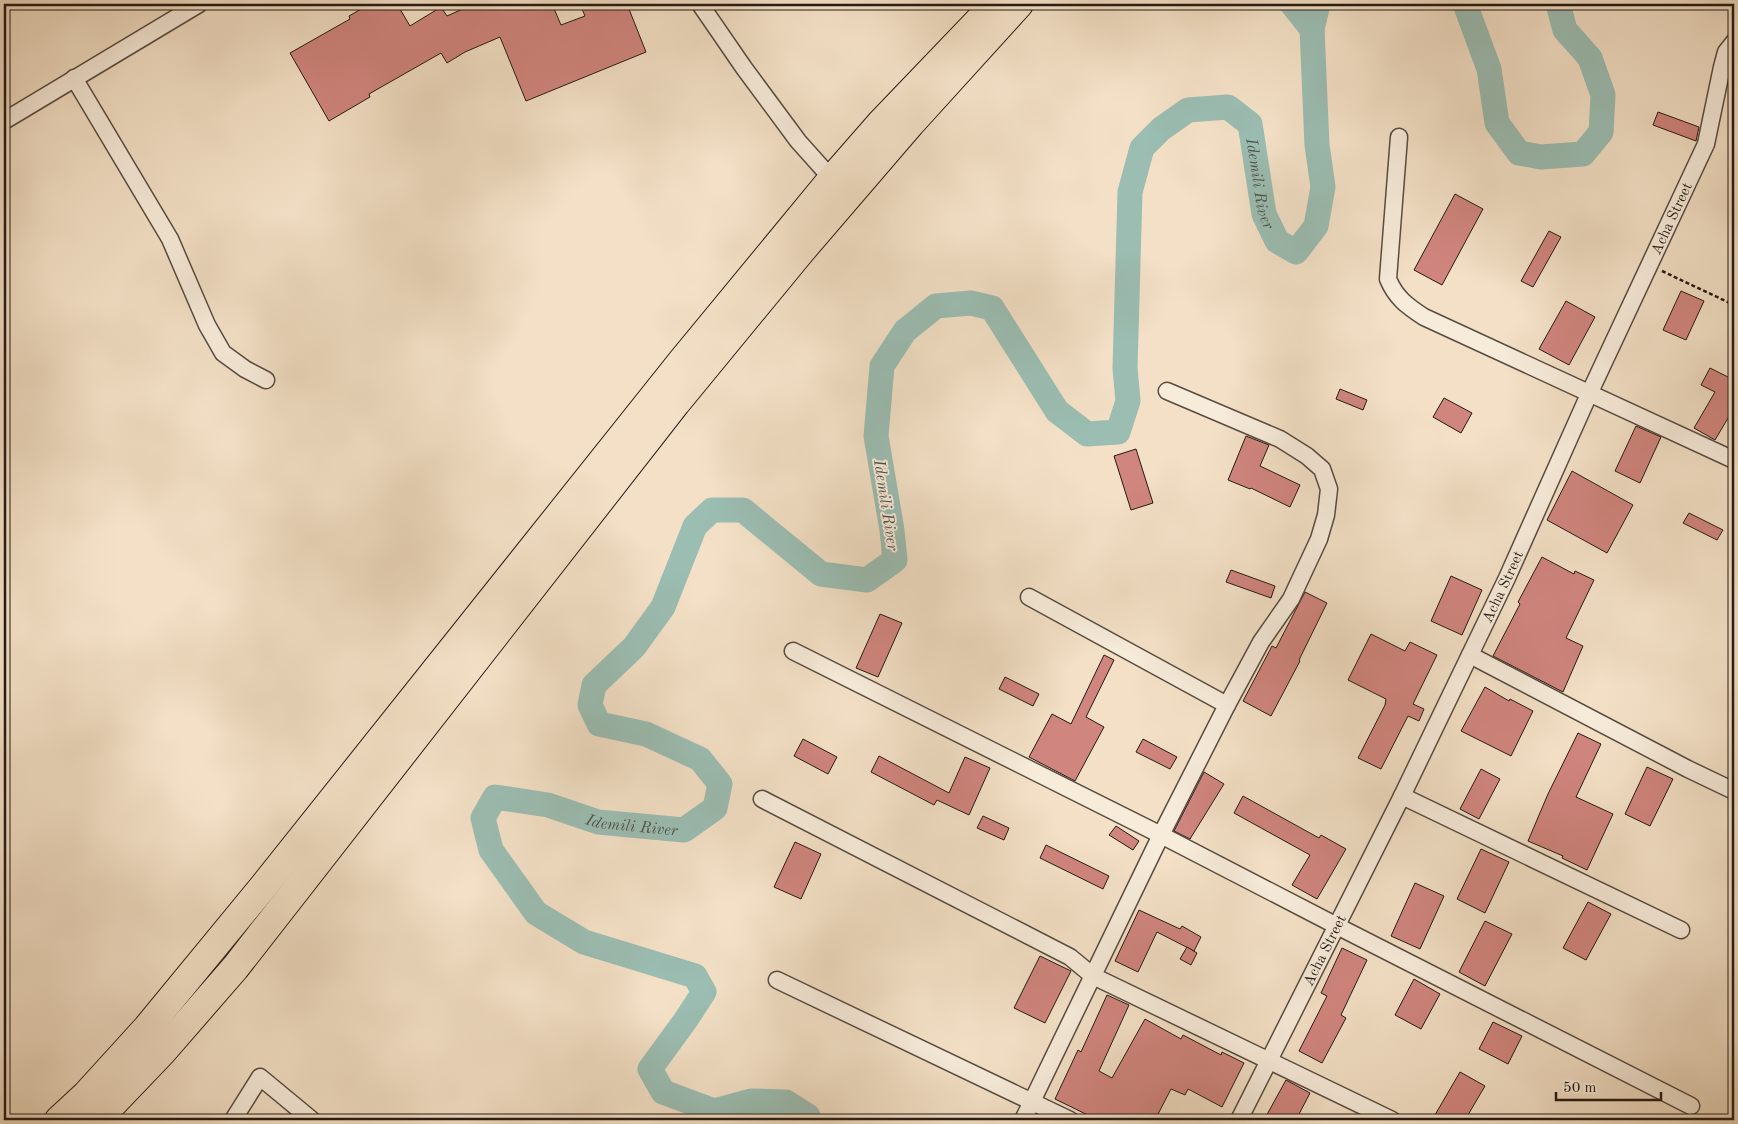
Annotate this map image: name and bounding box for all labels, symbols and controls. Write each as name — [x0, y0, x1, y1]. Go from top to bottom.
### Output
water label: Idemili River — [1242, 136, 1277, 233]
street label: Acha Street — [1649, 181, 1696, 257]
water label: Idemili River — [870, 458, 900, 553]
street label: Acha Street — [1481, 549, 1527, 626]
water label: Idemili River — [582, 812, 679, 839]
street label: Acha Street — [1302, 913, 1350, 989]
scale bar — [1556, 1069, 1660, 1101]
text: 50 m — [1563, 1081, 1597, 1096]

